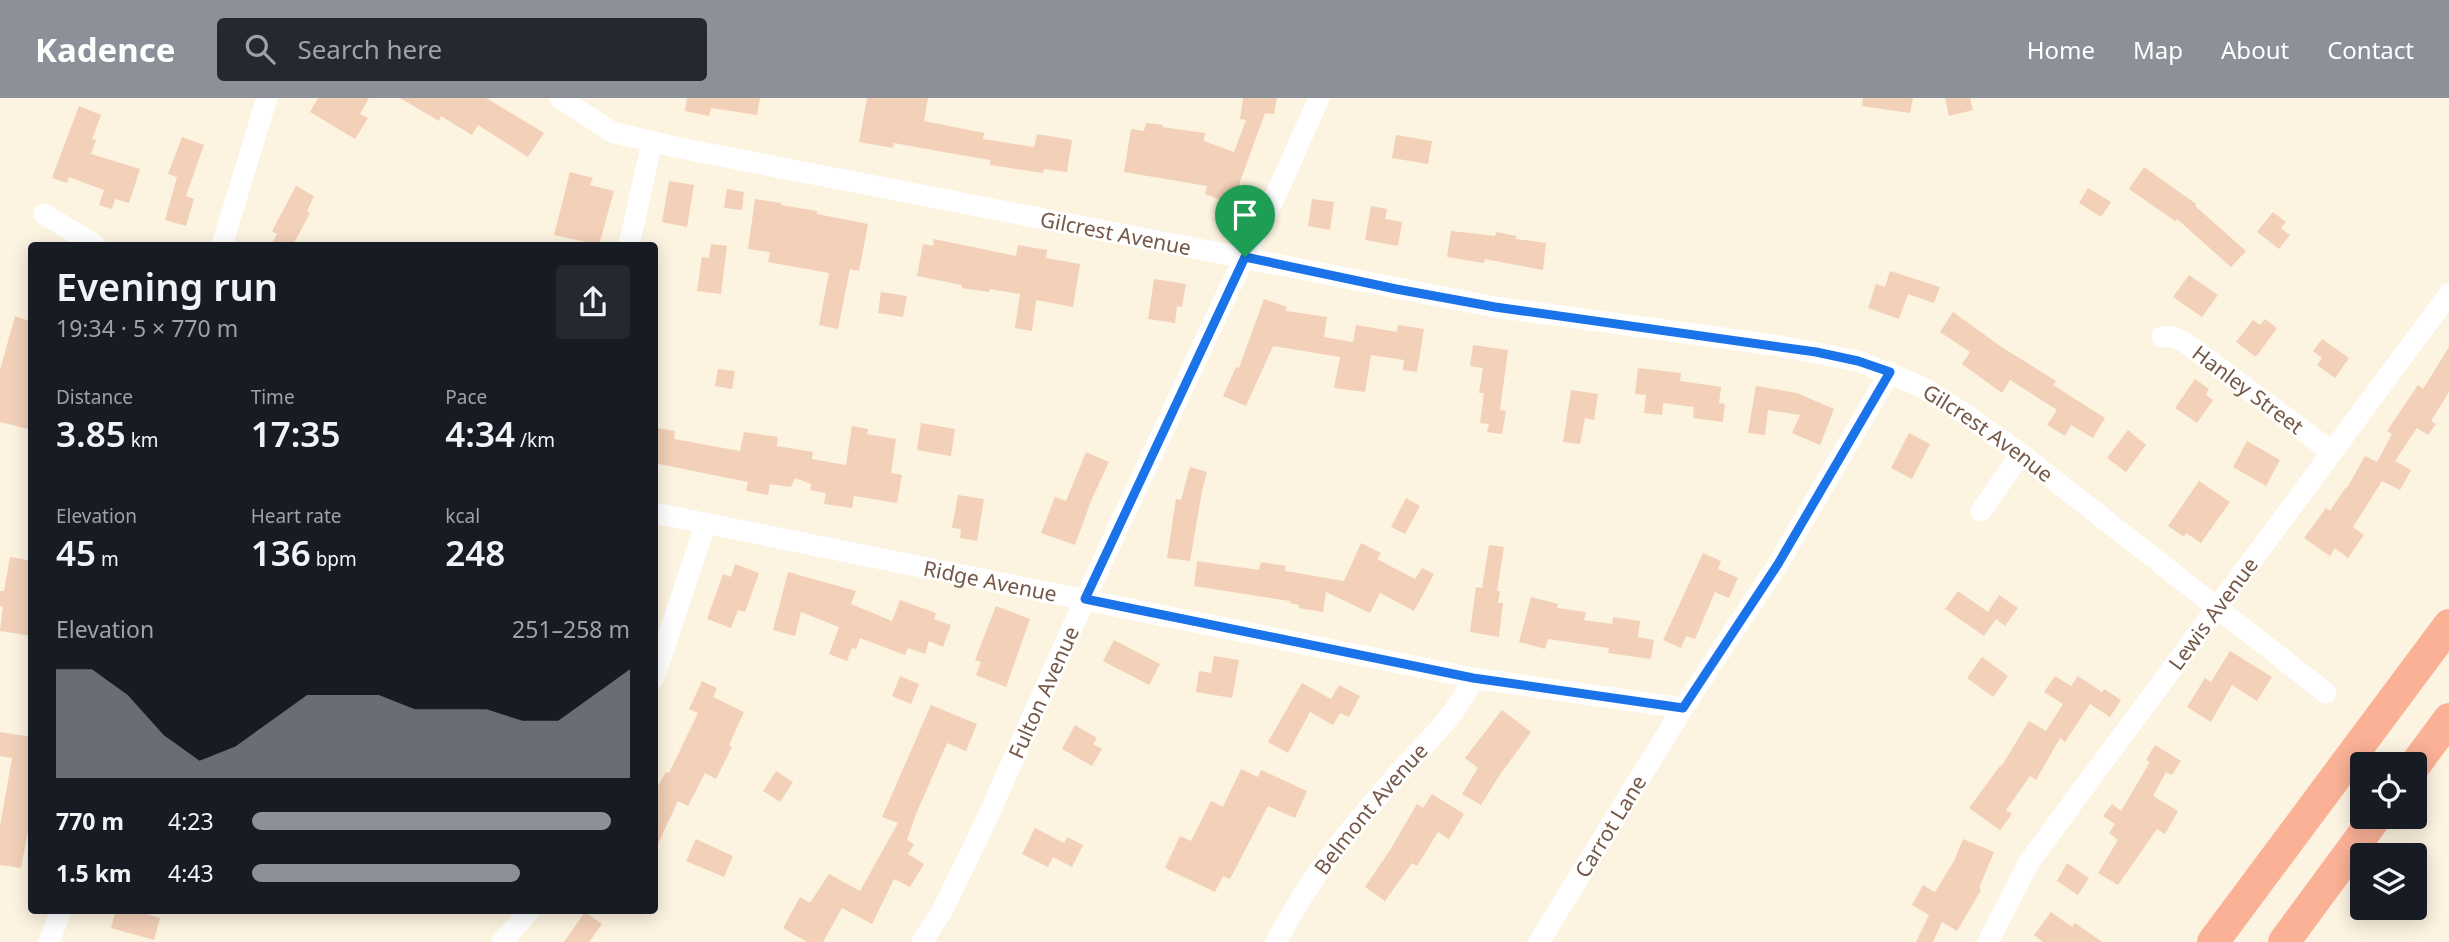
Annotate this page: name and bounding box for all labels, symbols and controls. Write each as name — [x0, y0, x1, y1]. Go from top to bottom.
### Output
search box — [217, 18, 707, 81]
text: Kadence — [35, 27, 175, 72]
icon: search — [241, 30, 279, 68]
text: Search here — [297, 31, 442, 67]
text: Home — [2027, 33, 2095, 66]
text: Map — [2133, 33, 2183, 66]
text: About — [2221, 33, 2289, 66]
text: Contact — [2327, 33, 2414, 66]
pin — [1215, 185, 1275, 257]
icon: arrive — [1226, 196, 1264, 234]
street label: Gilcrest Avenue — [1038, 205, 1194, 261]
text: Evening run — [56, 260, 278, 312]
button: share — [556, 265, 630, 339]
text: 19:34 · 5 × 770 m — [56, 312, 238, 344]
street label: Hanley Street — [2187, 339, 2310, 440]
street label: Gilcrest Avenue — [1918, 377, 2059, 488]
text: Distance — [56, 384, 133, 410]
text: Time — [251, 384, 295, 410]
text: Pace — [445, 384, 487, 410]
text: 3.85 — [56, 410, 126, 457]
text: 17:35 — [251, 410, 340, 457]
text: 4:34 — [445, 410, 515, 457]
text: km — [126, 427, 159, 453]
text: /km — [515, 427, 555, 453]
text: Elevation — [56, 503, 137, 529]
text: Heart rate — [251, 503, 341, 529]
text: kcal — [445, 503, 480, 529]
text: 45 — [56, 529, 96, 576]
text: 136 — [251, 529, 311, 576]
text: 248 — [445, 529, 505, 576]
text: m — [96, 546, 119, 572]
text: bpm — [311, 546, 357, 572]
street label: Lewis Avenue — [2162, 551, 2264, 676]
street label: Ridge Avenue — [921, 554, 1059, 608]
text: Elevation — [56, 613, 154, 645]
text: 251–258 m — [512, 613, 630, 645]
street label: Fulton Avenue — [1002, 622, 1085, 763]
street label: Belmont Avenue — [1308, 737, 1434, 880]
map controls — [2350, 752, 2427, 920]
button: locate — [2350, 752, 2427, 829]
street label: Carrot Lane — [1568, 770, 1652, 883]
text: 770 m — [56, 805, 124, 837]
text: 4:23 — [168, 805, 214, 837]
button: layers — [2350, 843, 2427, 920]
text: 1.5 km — [56, 857, 131, 889]
text: 4:43 — [168, 857, 214, 889]

